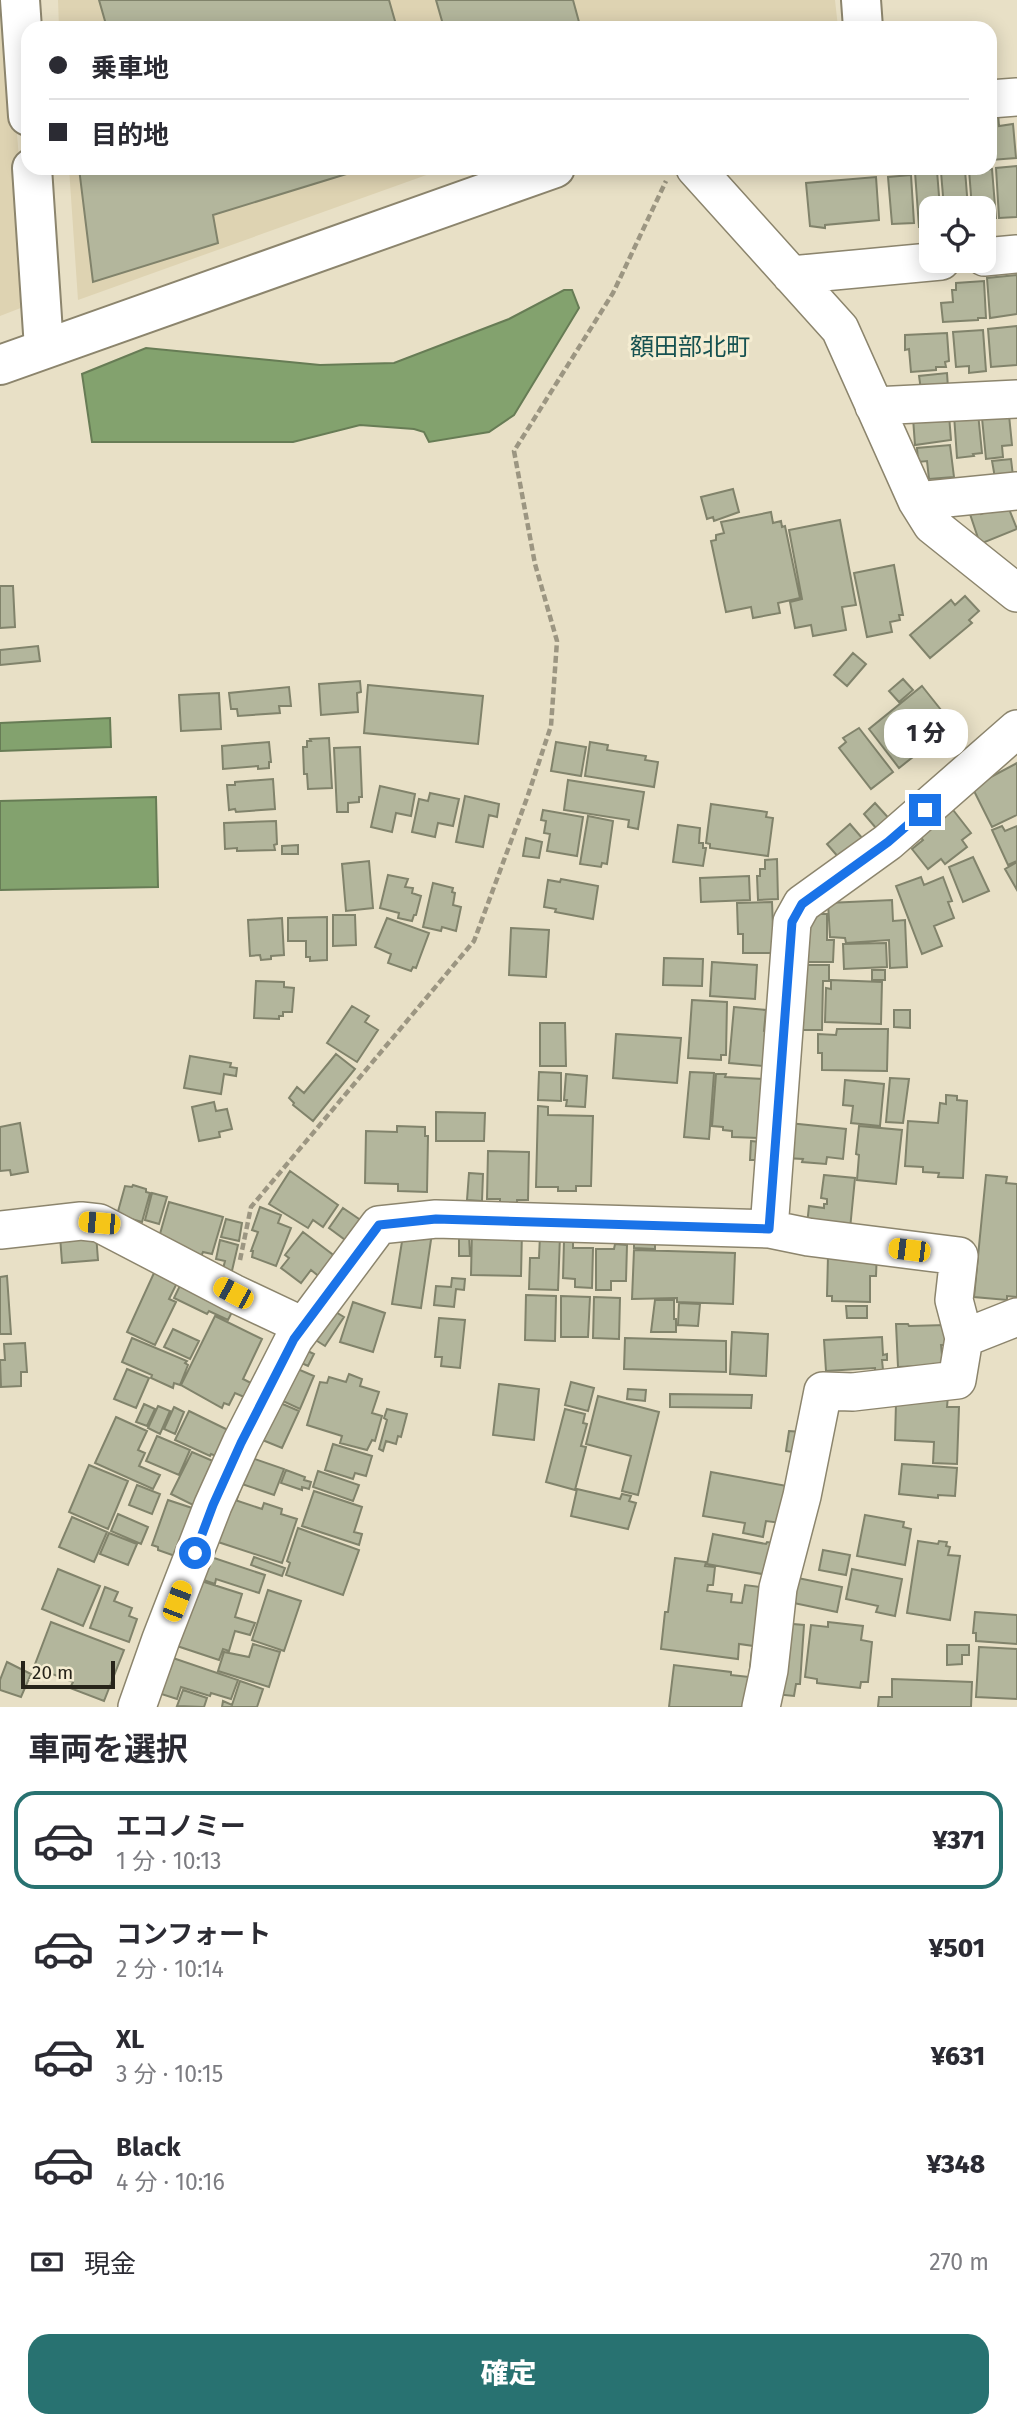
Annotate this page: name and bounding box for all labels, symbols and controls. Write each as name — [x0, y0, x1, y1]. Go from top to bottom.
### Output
text: 乗車地 — [91, 53, 169, 84]
text: 目的地 — [91, 120, 169, 151]
map controls — [919, 196, 996, 273]
button: locate — [919, 196, 996, 273]
district label: 額田部北町 — [630, 333, 750, 361]
callout: 1 分 — [883, 708, 967, 758]
text: 1 分 — [906, 719, 946, 747]
route end — [909, 794, 941, 826]
car — [78, 1211, 121, 1235]
car — [887, 1237, 932, 1263]
car — [210, 1274, 257, 1312]
route start — [179, 1537, 211, 1569]
car — [160, 1578, 195, 1624]
scale bar — [21, 1658, 116, 1690]
text: 20 m — [32, 1661, 73, 1684]
text: 車両を選択 — [28, 1730, 188, 1768]
icon: car — [32, 1809, 95, 1872]
text: エコノミー — [116, 1811, 246, 1842]
text: ¥371 — [932, 1825, 985, 1856]
text: 1 分 · 10:13 — [116, 1847, 222, 1875]
icon: car — [32, 1917, 95, 1980]
text: コンフォート — [116, 1919, 271, 1950]
text: ¥501 — [929, 1933, 985, 1964]
text: 2 分 · 10:14 — [116, 1955, 224, 1983]
text: XL — [116, 2024, 144, 2055]
icon: car — [32, 2025, 95, 2088]
text: ¥631 — [931, 2041, 985, 2072]
text: 3 分 · 10:15 — [116, 2060, 223, 2088]
text: Black — [116, 2132, 181, 2163]
icon: car — [32, 2133, 95, 2196]
text: ¥348 — [926, 2149, 985, 2180]
text: 4 分 · 10:16 — [116, 2168, 225, 2196]
icon: cash — [28, 2243, 66, 2281]
text: 270 m — [929, 2248, 989, 2276]
text: 現金 — [84, 2249, 136, 2280]
button: 確定 — [28, 2334, 989, 2414]

